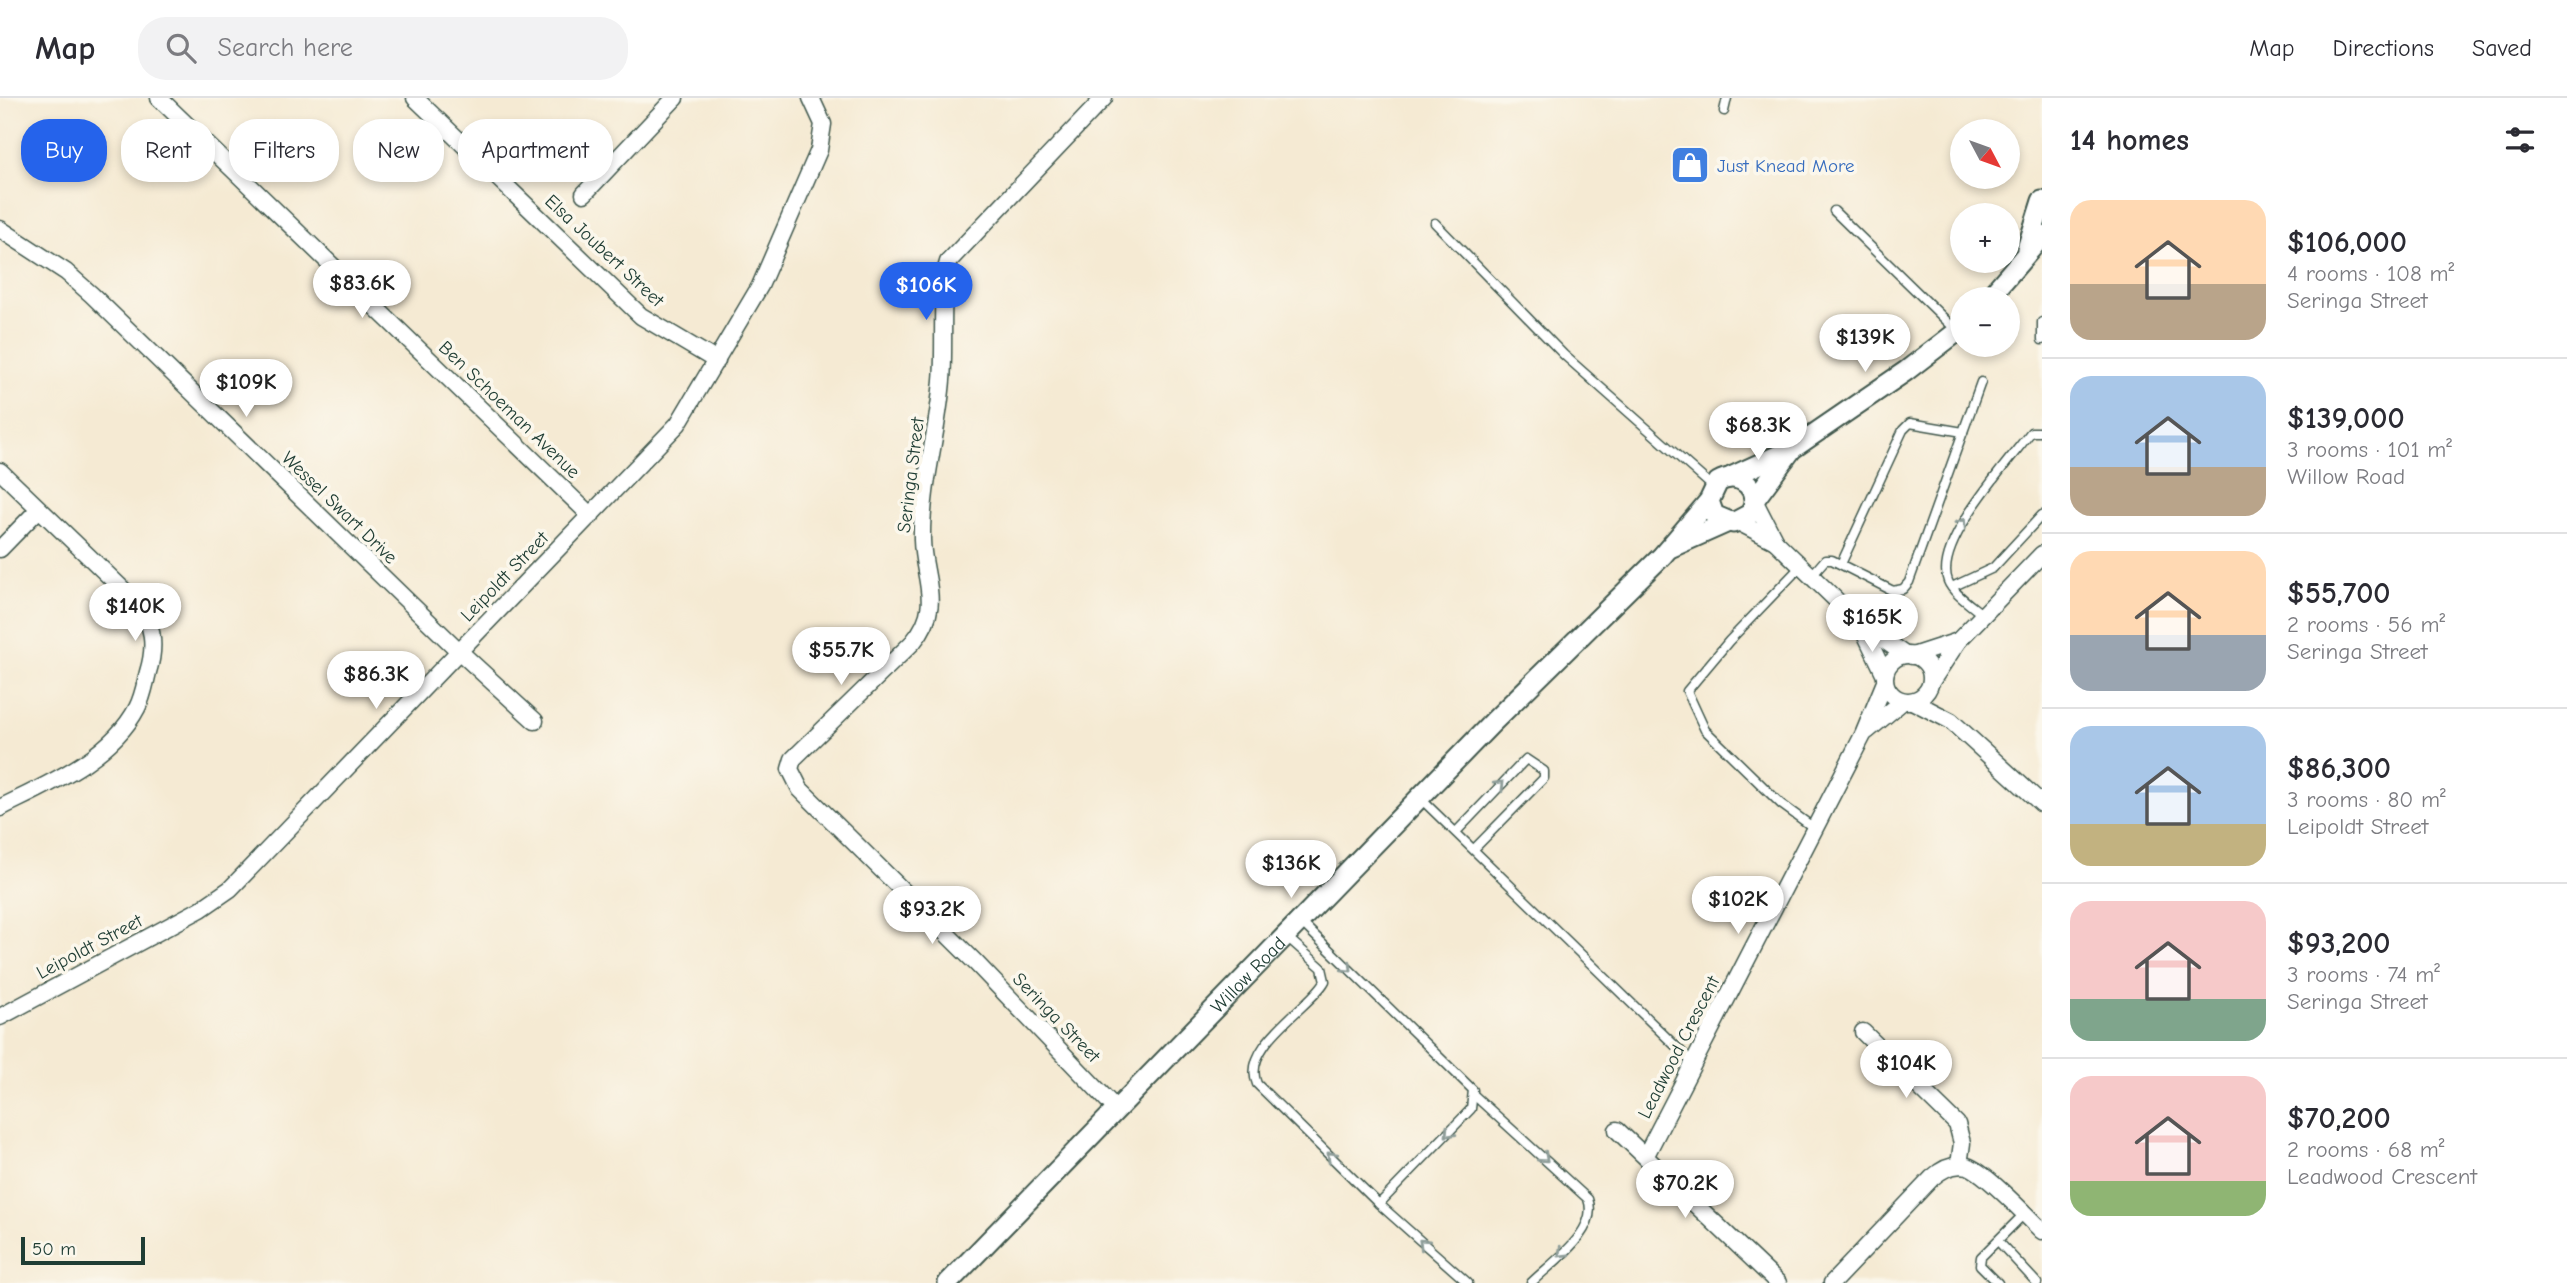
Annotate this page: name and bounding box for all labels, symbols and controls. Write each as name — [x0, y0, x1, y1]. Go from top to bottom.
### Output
search box — [138, 17, 628, 80]
text: Map — [35, 29, 96, 67]
icon: search — [162, 29, 200, 67]
text: Search here — [218, 33, 353, 63]
text: Map — [2249, 34, 2295, 62]
text: Directions — [2333, 34, 2434, 62]
text: Saved — [2472, 34, 2532, 62]
chip: Buy — [21, 119, 107, 182]
chip: Rent — [121, 119, 215, 182]
chip: Filters — [229, 119, 339, 182]
chip: New — [353, 119, 444, 182]
chip: Apartment — [458, 119, 613, 182]
north arrow — [1950, 119, 2020, 189]
map controls — [1950, 119, 2020, 357]
icon: filters — [2501, 121, 2539, 159]
text: 14 homes — [2070, 123, 2189, 158]
shop icon: Just Knead More — [1669, 144, 1711, 186]
place label: Just Knead More — [1717, 155, 1855, 177]
street label: Elsa Joubert Street — [540, 190, 669, 312]
button: + — [1950, 203, 2020, 273]
text: $106,000 — [2287, 225, 2407, 260]
icon: home — [2126, 228, 2210, 312]
pin: $83.6K — [305, 260, 419, 320]
text: 4 rooms · 108 m² — [2287, 260, 2454, 287]
pin: $106K — [877, 262, 975, 322]
text: $83.6K — [329, 269, 395, 296]
text: $106K — [895, 271, 957, 298]
button: − — [1950, 287, 2020, 357]
text: Seringa Street — [2287, 287, 2428, 314]
pin: $139K — [1816, 314, 1914, 374]
text: $139K — [1835, 323, 1895, 350]
street label: Ben Schoeman Avenue — [434, 337, 584, 483]
pin: $109K — [197, 360, 295, 419]
text: $109K — [215, 368, 277, 395]
text: $139,000 — [2287, 401, 2405, 436]
pin: $68.3K — [1701, 402, 1815, 462]
icon: home — [2126, 404, 2210, 488]
text: $68.3K — [1725, 411, 1791, 438]
street label: Seringa Street — [893, 416, 929, 534]
text: 3 rooms · 101 m² — [2287, 436, 2452, 463]
street label: Wessel Swart Drive — [277, 447, 402, 568]
text: Willow Road — [2287, 463, 2405, 490]
one-way arrow — [1954, 518, 1967, 531]
street label: Leipoldt Street — [456, 527, 554, 626]
text: $55,700 — [2287, 576, 2390, 611]
icon: home — [2126, 579, 2210, 663]
pin: $140K — [86, 584, 184, 643]
text: $140K — [105, 592, 165, 619]
pin: $165K — [1823, 594, 1921, 654]
text: $165K — [1842, 603, 1902, 630]
text: 2 rooms · 56 m² — [2287, 611, 2445, 638]
pin: $55.7K — [784, 628, 898, 687]
text: $55.7K — [808, 636, 874, 663]
text: Seringa Street — [2287, 638, 2428, 665]
pin: $86.3K — [319, 652, 433, 711]
text: $86.3K — [343, 660, 409, 687]
text: $86,300 — [2287, 751, 2391, 786]
icon: home — [2126, 754, 2210, 838]
one-way arrow — [1492, 780, 1505, 793]
text: 3 rooms · 80 m² — [2287, 786, 2446, 813]
text: Leipoldt Street — [2287, 813, 2428, 840]
pin: $136K — [1242, 840, 1340, 900]
text: $136K — [1261, 849, 1321, 876]
pin: $102K — [1689, 876, 1787, 936]
text: $102K — [1708, 885, 1768, 912]
pin: $93.2K — [875, 886, 989, 946]
text: $93.2K — [899, 895, 965, 922]
street label: Leipoldt Street — [33, 910, 147, 984]
text: $93,200 — [2287, 926, 2391, 961]
icon: home — [2126, 929, 2210, 1013]
street label: Willow Road — [1206, 933, 1290, 1018]
one-way arrow — [1340, 959, 1353, 972]
text: 3 rooms · 74 m² — [2287, 961, 2440, 988]
street label: Seringa Street — [1008, 968, 1105, 1068]
street label: Leadwood Crescent — [1633, 972, 1725, 1122]
text: Seringa Street — [2287, 988, 2428, 1015]
pin: $104K — [1857, 1040, 1955, 1100]
text: $104K — [1876, 1049, 1936, 1076]
text: $70,200 — [2287, 1101, 2391, 1136]
icon: home — [2126, 1104, 2210, 1188]
one-way arrow — [1445, 1125, 1457, 1138]
text: 2 rooms · 68 m² — [2287, 1136, 2445, 1163]
one-way arrow — [1536, 1150, 1549, 1162]
one-way arrow — [1326, 1151, 1339, 1164]
pin: $70.2K — [1628, 1160, 1742, 1220]
text: Leadwood Crescent — [2287, 1163, 2477, 1190]
text: $70.2K — [1652, 1169, 1718, 1196]
scale bar — [21, 1234, 145, 1266]
text: 50 m — [32, 1238, 76, 1260]
one-way arrow — [1418, 1239, 1431, 1252]
one-way arrow — [1558, 1244, 1571, 1257]

